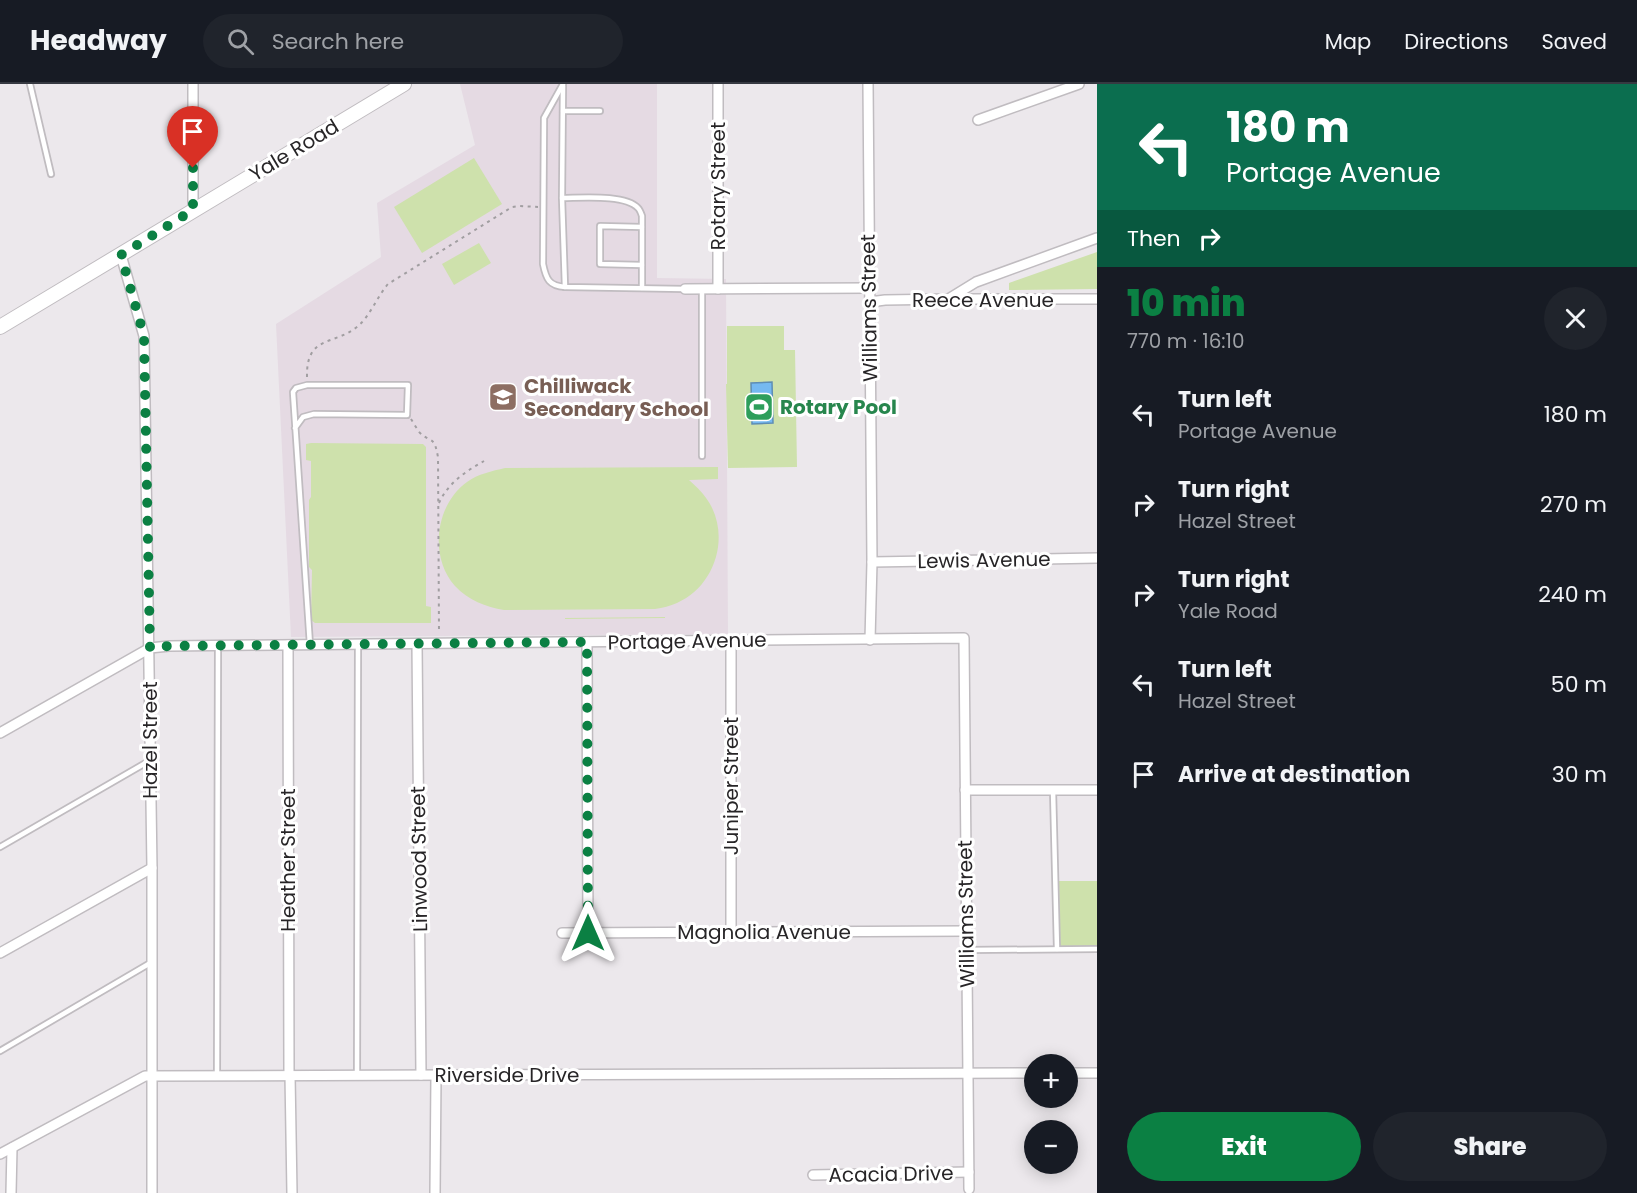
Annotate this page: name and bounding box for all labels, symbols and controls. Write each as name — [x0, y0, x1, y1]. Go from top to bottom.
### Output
search box — [203, 14, 623, 68]
text: Headway — [30, 21, 167, 60]
icon: search — [224, 25, 257, 58]
text: Search here — [272, 26, 404, 57]
text: Map — [1325, 27, 1371, 56]
text: Directions — [1404, 27, 1508, 56]
text: Saved — [1541, 27, 1607, 56]
text: 180 m — [1226, 98, 1350, 157]
pin — [167, 106, 218, 168]
icon: left — [1127, 108, 1205, 186]
street label: Yale Road — [244, 112, 344, 188]
icon: arrive — [176, 115, 209, 148]
street label: Rotary Street — [704, 122, 732, 250]
text: Portage Avenue — [1226, 154, 1441, 191]
icon: right — [1193, 222, 1226, 255]
text: Then — [1127, 223, 1181, 254]
street label: Williams Street — [854, 234, 884, 382]
text: 10 min — [1127, 278, 1246, 329]
street label: Reece Avenue — [912, 286, 1054, 314]
button: close — [1544, 287, 1607, 350]
text: 770 m · 16:10 — [1127, 327, 1245, 355]
place label: Chilliwack Secondary School — [524, 372, 709, 423]
school or university icon: Chilliwack Secondary School — [487, 381, 519, 413]
text: Turn left — [1178, 384, 1272, 415]
sports icon: Rotary Pool — [743, 391, 775, 423]
place label: Rotary Pool — [780, 393, 897, 421]
icon: left — [1127, 398, 1160, 431]
text: 180 m — [1544, 399, 1607, 430]
text: Portage Avenue — [1178, 417, 1337, 445]
text: Turn right — [1178, 474, 1289, 505]
icon: right — [1127, 488, 1160, 521]
text: 270 m — [1540, 489, 1607, 520]
text: Hazel Street — [1178, 507, 1296, 535]
street label: Lewis Avenue — [917, 545, 1051, 575]
text: Turn right — [1178, 564, 1289, 595]
icon: right — [1127, 578, 1160, 611]
text: 240 m — [1538, 579, 1607, 610]
text: Yale Road — [1178, 597, 1278, 625]
street label: Portage Avenue — [607, 626, 767, 656]
text: Turn left — [1178, 654, 1272, 685]
icon: left — [1127, 668, 1160, 701]
text: 50 m — [1551, 669, 1607, 700]
street label: Hazel Street — [136, 681, 164, 799]
text: Hazel Street — [1178, 687, 1296, 715]
street label: Juniper Street — [717, 717, 745, 855]
icon: arrive — [1127, 758, 1160, 791]
text: Arrive at destination — [1178, 759, 1410, 790]
text: 30 m — [1552, 759, 1607, 790]
street label: Linwood Street — [404, 786, 434, 932]
street label: Heather Street — [274, 788, 302, 932]
street label: Williams Street — [951, 840, 981, 988]
position arrow — [556, 901, 620, 965]
street label: Magnolia Avenue — [677, 918, 851, 946]
map controls — [1024, 1054, 1078, 1174]
button: + — [1024, 1054, 1078, 1108]
street label: Riverside Drive — [435, 1061, 579, 1089]
button: Exit — [1127, 1112, 1361, 1181]
button: Share — [1373, 1112, 1607, 1181]
button: − — [1024, 1120, 1078, 1174]
street label: Acacia Drive — [828, 1159, 954, 1189]

